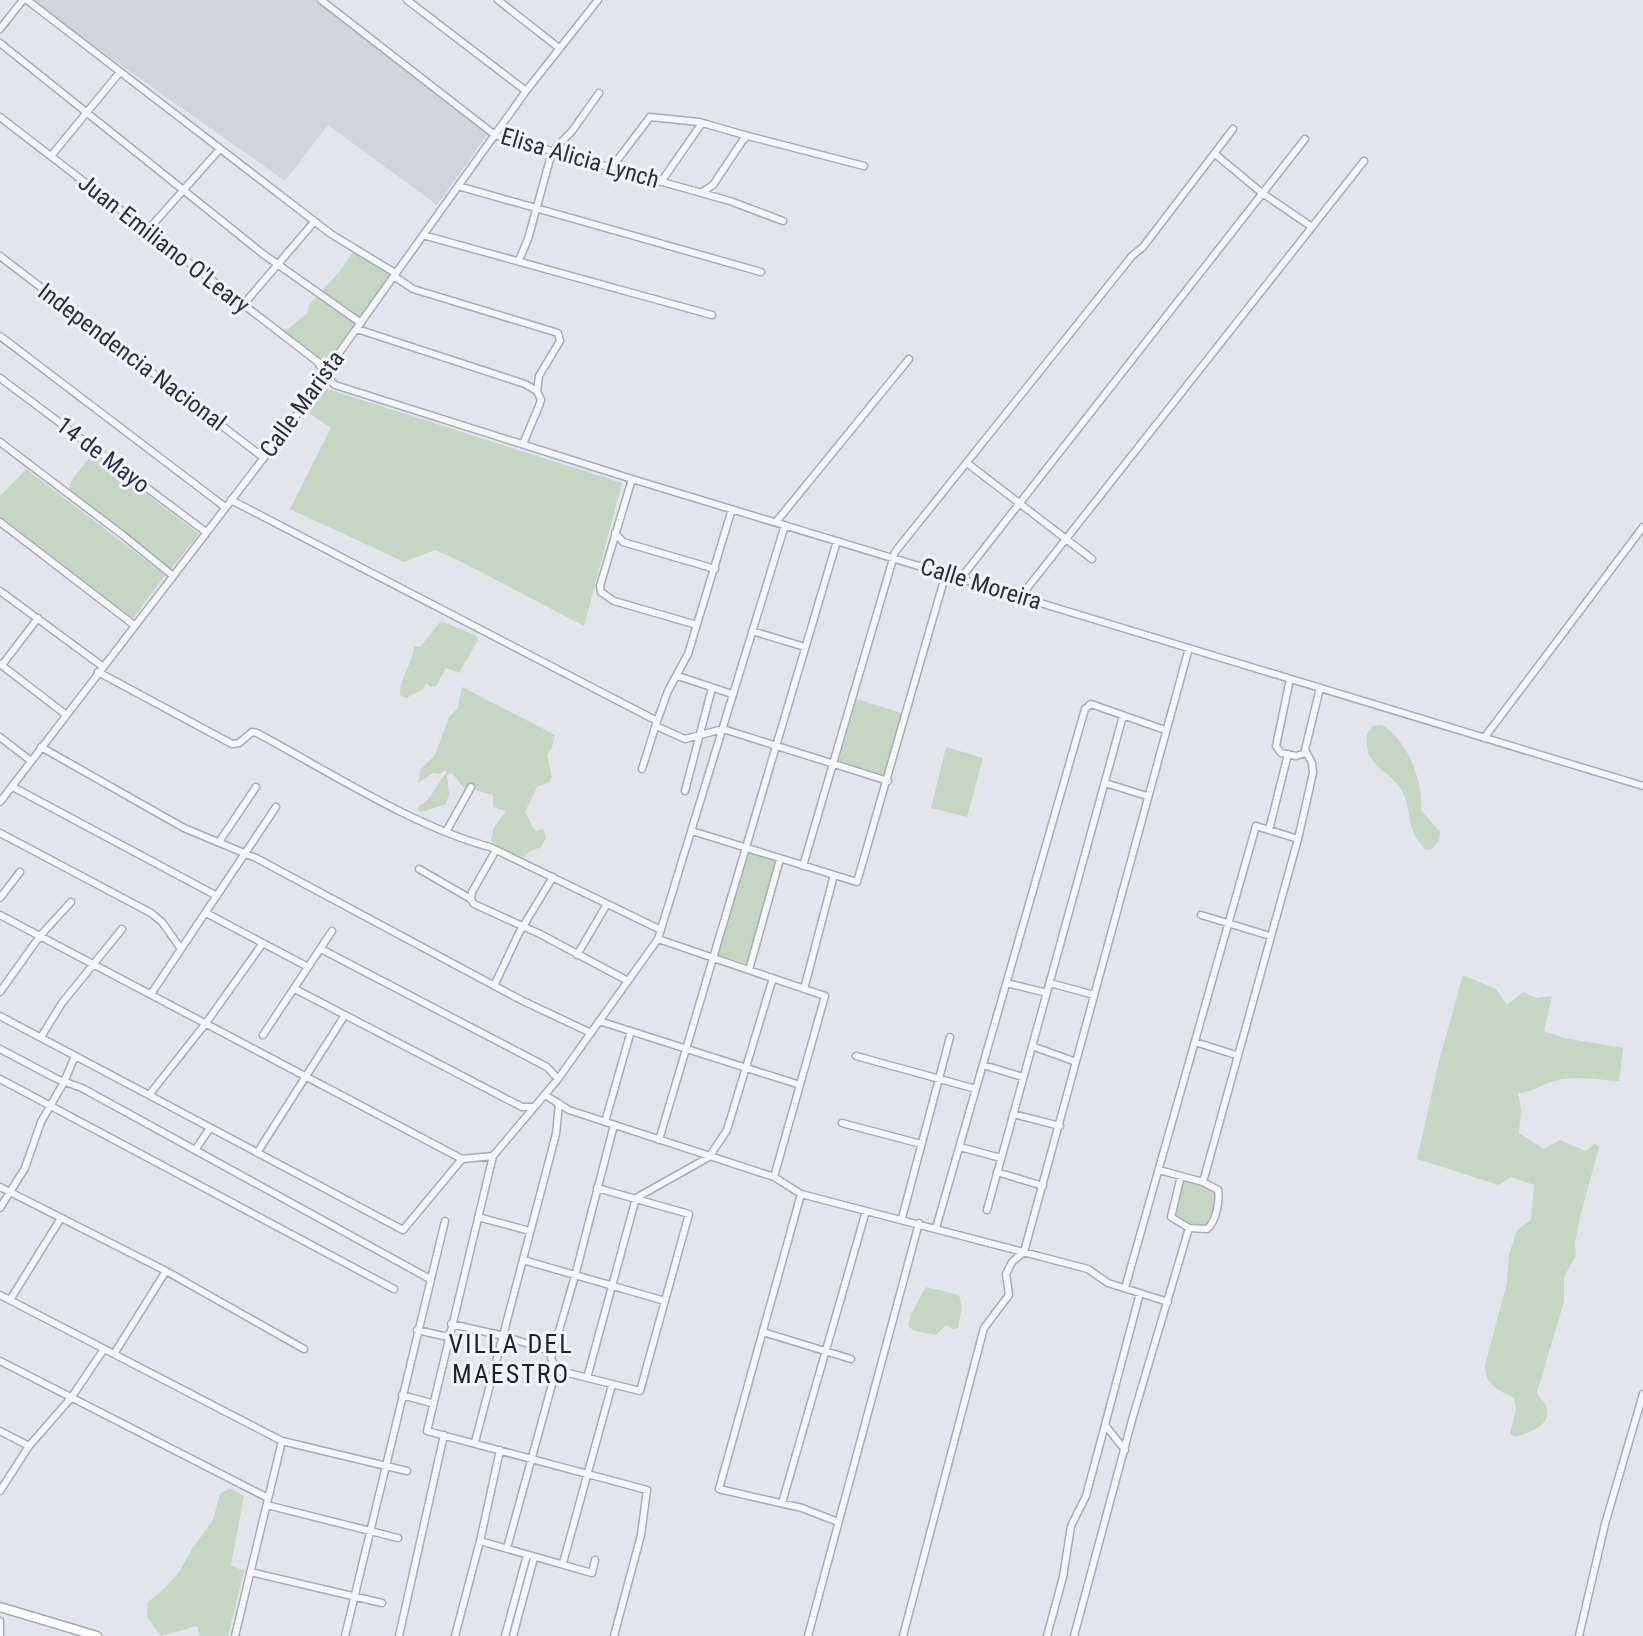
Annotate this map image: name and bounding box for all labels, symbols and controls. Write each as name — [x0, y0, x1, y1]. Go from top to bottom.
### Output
street label: Elisa Alicia Lynch — [498, 122, 662, 194]
street label: Juan Emiliano O'Leary — [73, 169, 255, 319]
street label: Independencia Nacional — [33, 277, 231, 437]
street label: Calle Marista — [254, 345, 350, 463]
street label: 14 de Mayo — [51, 411, 155, 499]
street label: Calle Moreira — [917, 552, 1045, 616]
district label: VILLA DEL MAESTRO — [448, 1329, 574, 1389]

